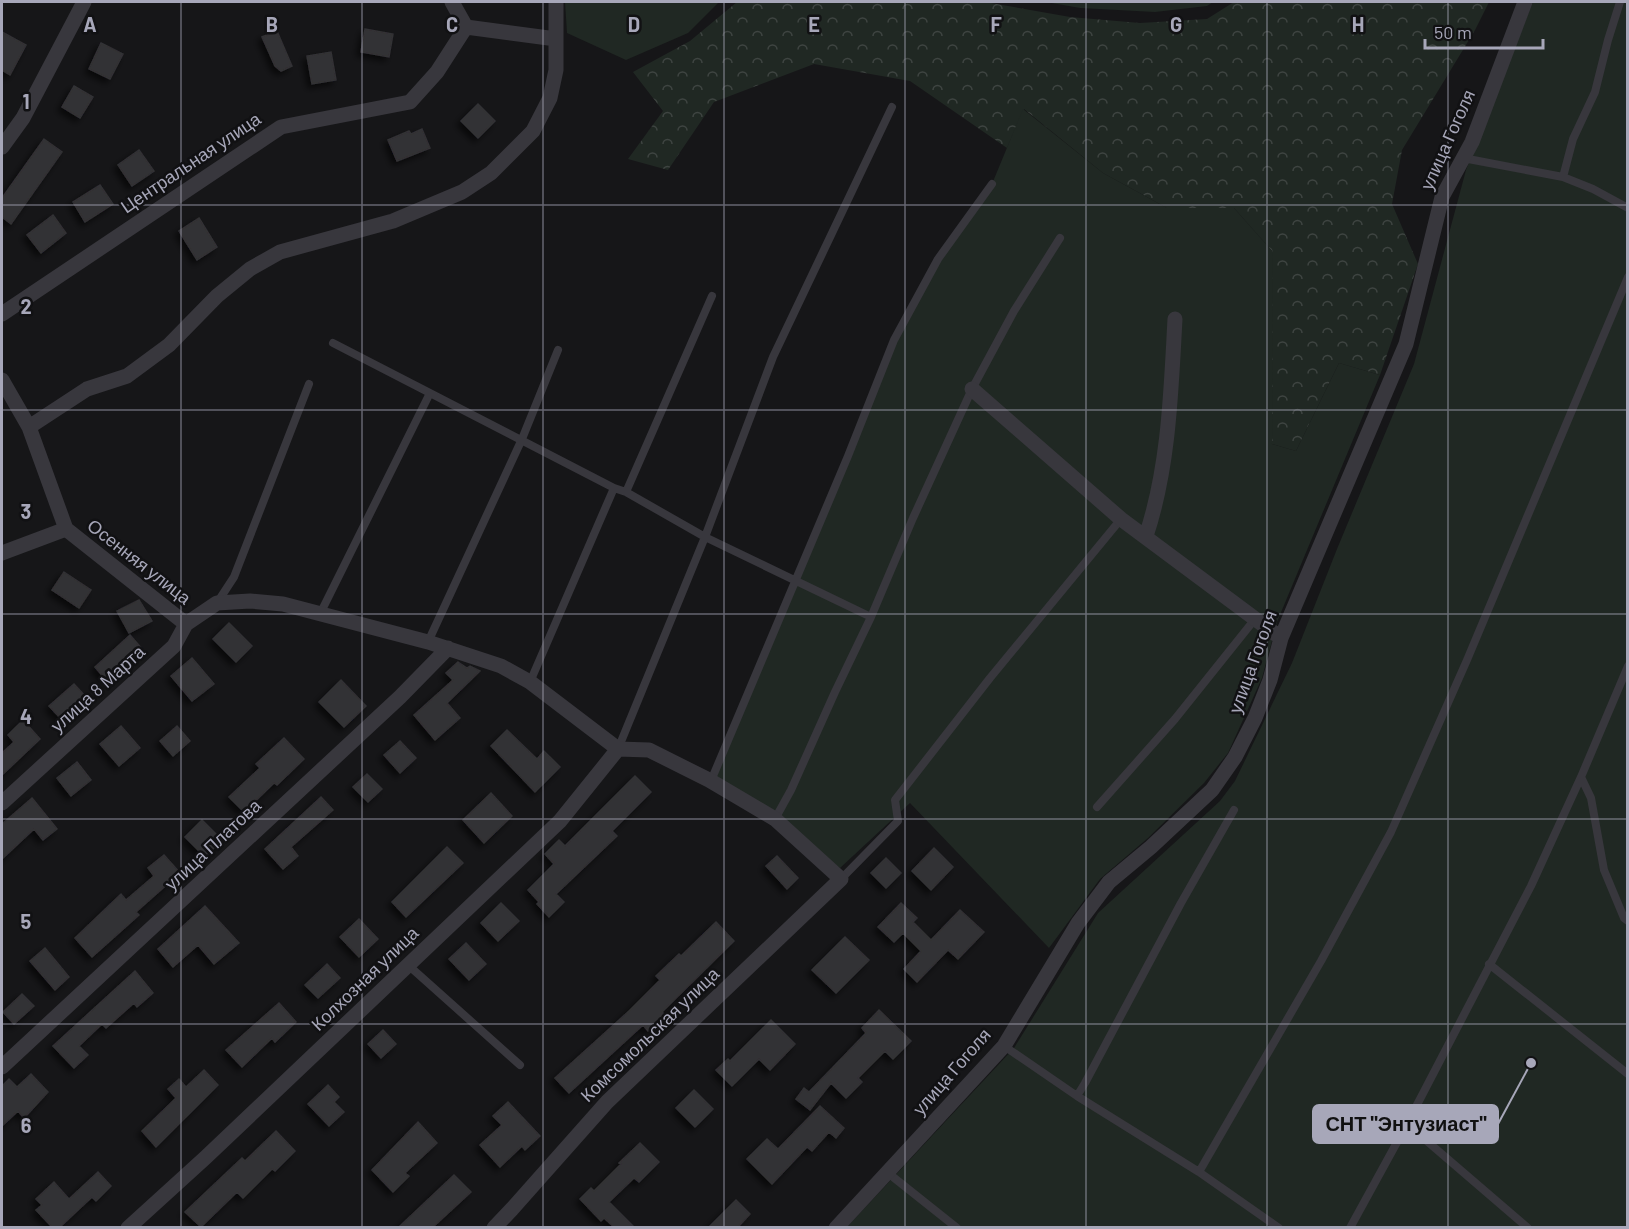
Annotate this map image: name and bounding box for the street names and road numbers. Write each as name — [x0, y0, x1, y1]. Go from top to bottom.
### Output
street label: улица Гоголя — [1415, 86, 1479, 193]
street label: Центральная улица — [116, 107, 265, 217]
street label: Осенняя улица — [83, 514, 197, 609]
street label: улица Гоголя — [1223, 607, 1281, 716]
street label: улица 8 Марта — [46, 640, 150, 736]
street label: улица Платова — [160, 793, 266, 894]
street label: Колхозная улица — [306, 921, 423, 1035]
street label: Комсомольская улица — [575, 962, 724, 1106]
street label: улица Гоголя — [908, 1023, 995, 1119]

